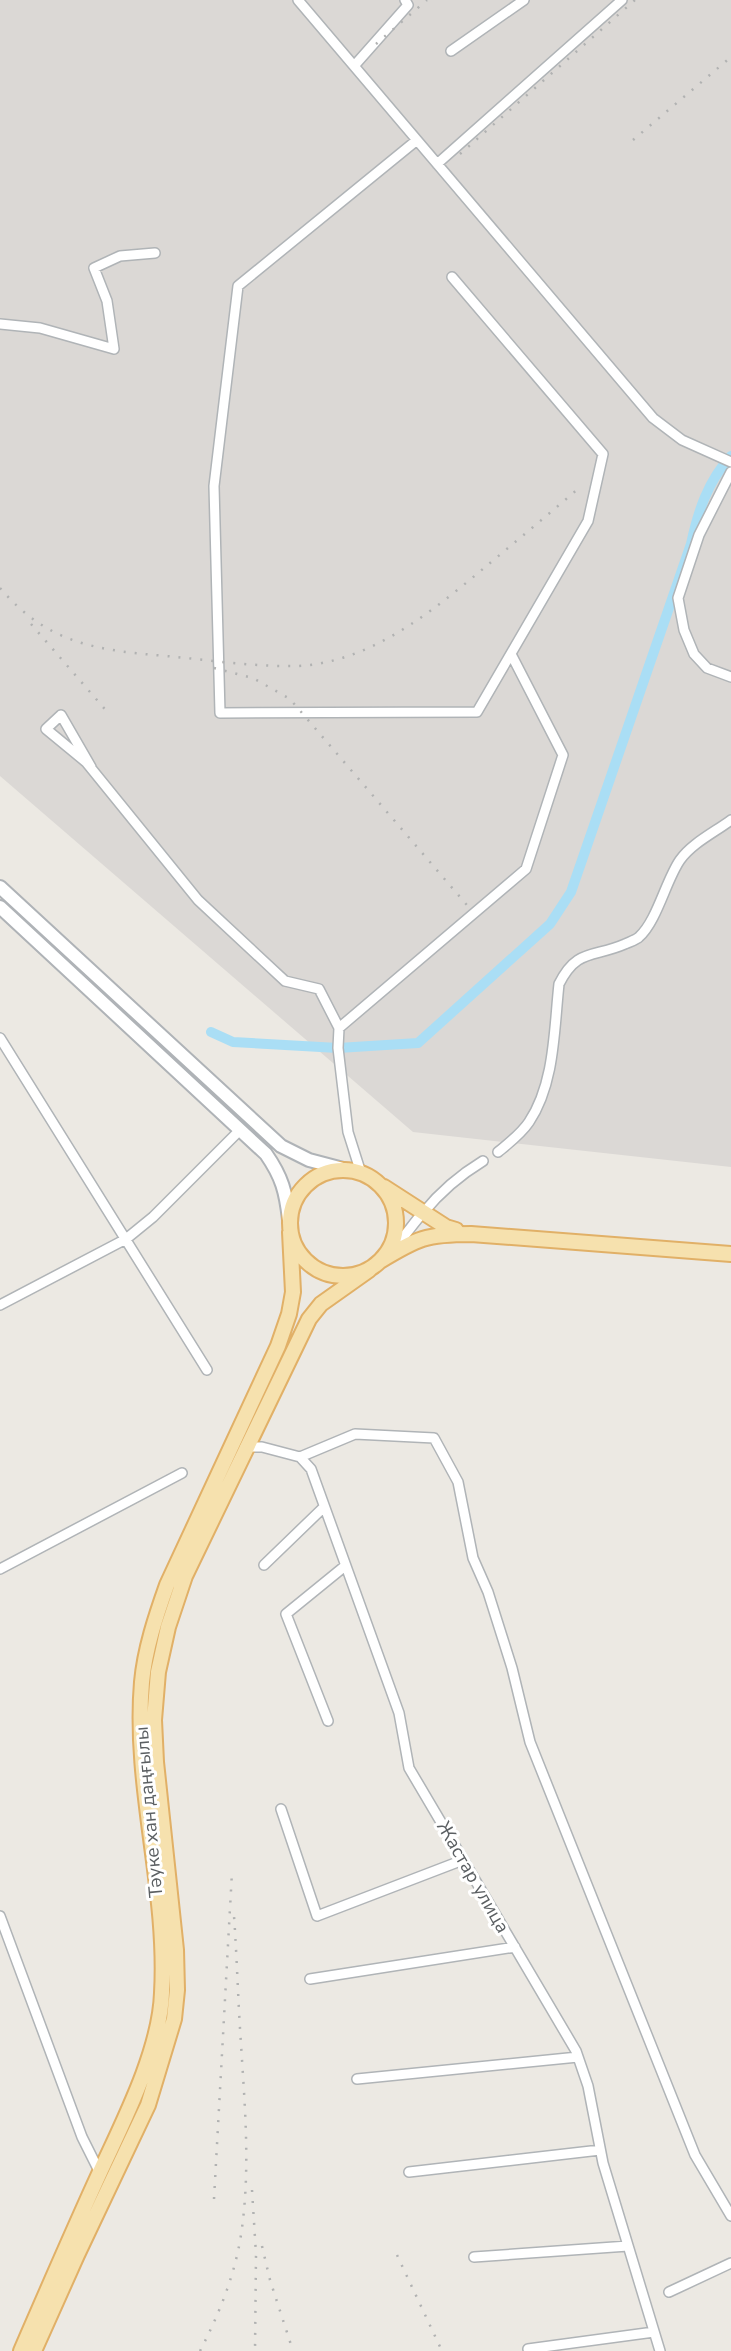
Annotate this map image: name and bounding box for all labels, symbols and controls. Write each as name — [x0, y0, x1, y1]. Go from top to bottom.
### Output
street label: Тәуке хан даңғылы — [129, 1725, 169, 1899]
street label: Жастар улица — [430, 1816, 516, 1938]

